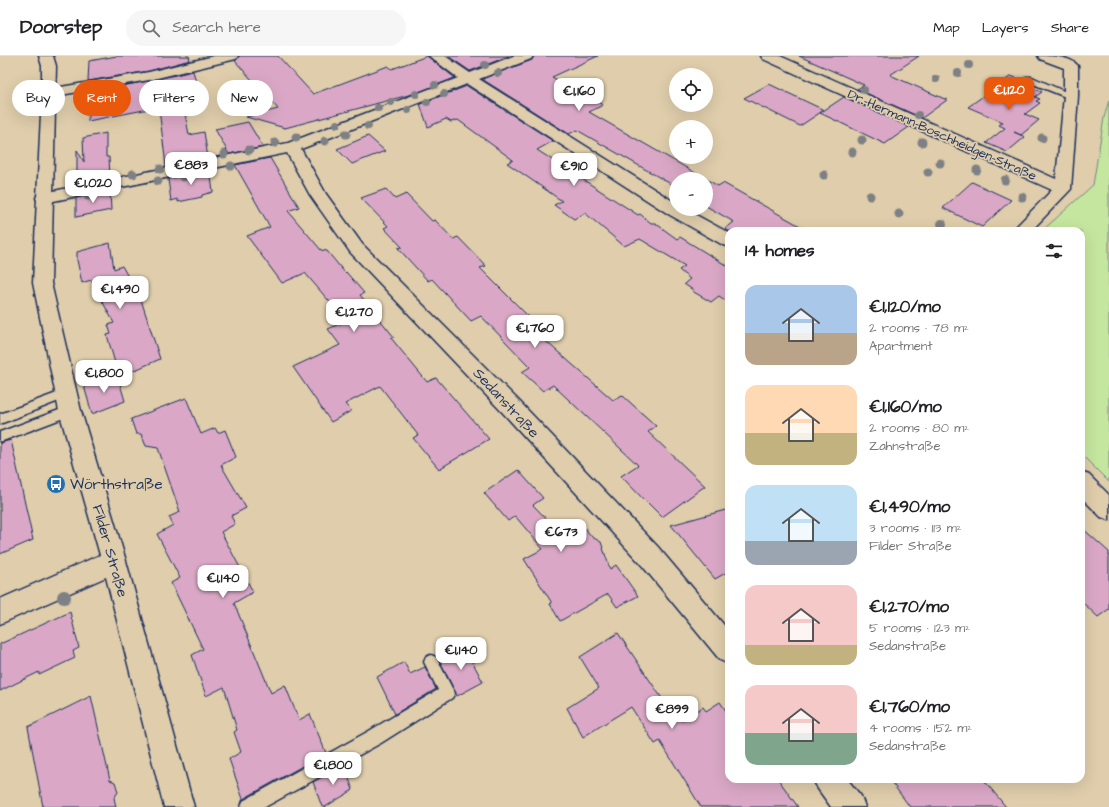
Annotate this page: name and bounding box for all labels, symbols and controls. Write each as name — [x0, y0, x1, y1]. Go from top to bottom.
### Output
search box — [126, 10, 406, 46]
text: Doorstep — [20, 14, 102, 41]
icon: search — [140, 17, 162, 39]
text: Search here — [172, 17, 261, 38]
text: Map — [933, 18, 960, 38]
text: Layers — [982, 18, 1029, 38]
text: Share — [1051, 18, 1089, 38]
map controls — [669, 68, 713, 216]
button: locate — [669, 68, 713, 112]
pin: €1,120 — [976, 77, 1042, 111]
pin: €1,160 — [546, 78, 612, 112]
chip: Buy — [12, 80, 65, 116]
chip: Rent — [73, 80, 131, 116]
chip: Filters — [139, 80, 209, 116]
chip: New — [217, 80, 273, 116]
text: €1,120 — [993, 81, 1025, 99]
text: €1,160 — [563, 82, 595, 100]
street label: Dr.-Hermann-Boschheidgen-Straße — [844, 85, 1039, 186]
button: + — [669, 120, 713, 164]
pin: €883 — [167, 152, 215, 186]
pin: €910 — [550, 153, 598, 187]
text: €883 — [174, 156, 208, 174]
text: €910 — [560, 157, 588, 175]
pin: €1,020 — [60, 170, 126, 204]
button: − — [669, 172, 713, 216]
text: €1,020 — [74, 174, 112, 192]
text: 14 homes — [745, 239, 815, 263]
icon: filters — [1043, 240, 1065, 262]
pin: €1,490 — [87, 276, 153, 310]
text: €1,490 — [101, 280, 139, 298]
text: €1,120/mo — [869, 295, 941, 319]
pin: €1,270 — [321, 299, 387, 333]
icon: home — [777, 301, 825, 349]
text: €1,270 — [335, 303, 373, 321]
pin: €1,760 — [502, 315, 568, 349]
text: €1,760 — [516, 319, 554, 337]
text: 2 rooms · 78 m² — [869, 319, 969, 337]
text: Apartment — [869, 337, 933, 355]
pin: €1,800 — [71, 360, 137, 394]
street label: Sedanstraße — [468, 363, 544, 443]
text: €1,800 — [84, 364, 124, 382]
text: €1,160/mo — [869, 395, 942, 419]
icon: home — [777, 401, 825, 449]
text: 2 rooms · 80 m² — [869, 419, 969, 437]
text: Zahnstraße — [869, 437, 941, 455]
bus stop icon: Wörthstraße — [45, 473, 67, 495]
place label: Wörthstraße — [70, 474, 163, 495]
text: €1,490/mo — [869, 495, 950, 519]
icon: home — [777, 501, 825, 549]
street label: Filder Straße — [87, 502, 133, 600]
pin: €673 — [537, 519, 585, 553]
text: 3 rooms · 113 m² — [869, 519, 962, 537]
text: €673 — [544, 523, 578, 541]
text: Filder Straße — [869, 537, 952, 555]
pin: €1,140 — [190, 565, 256, 599]
text: €1,140 — [206, 569, 240, 587]
text: €1,270/mo — [869, 595, 949, 619]
icon: home — [777, 601, 825, 649]
text: 5 rooms · 123 m² — [869, 619, 970, 637]
pin: €1,140 — [428, 637, 494, 671]
text: Sedanstraße — [869, 637, 946, 655]
text: €1,140 — [444, 641, 478, 659]
text: €1,760/mo — [869, 695, 950, 719]
pin: €899 — [648, 696, 696, 730]
text: €899 — [655, 700, 689, 718]
icon: home — [777, 701, 825, 749]
text: 4 rooms · 152 m² — [869, 719, 972, 737]
text: Sedanstraße — [869, 737, 946, 755]
pin: €1,800 — [300, 752, 366, 786]
text: €1,800 — [313, 756, 353, 774]

